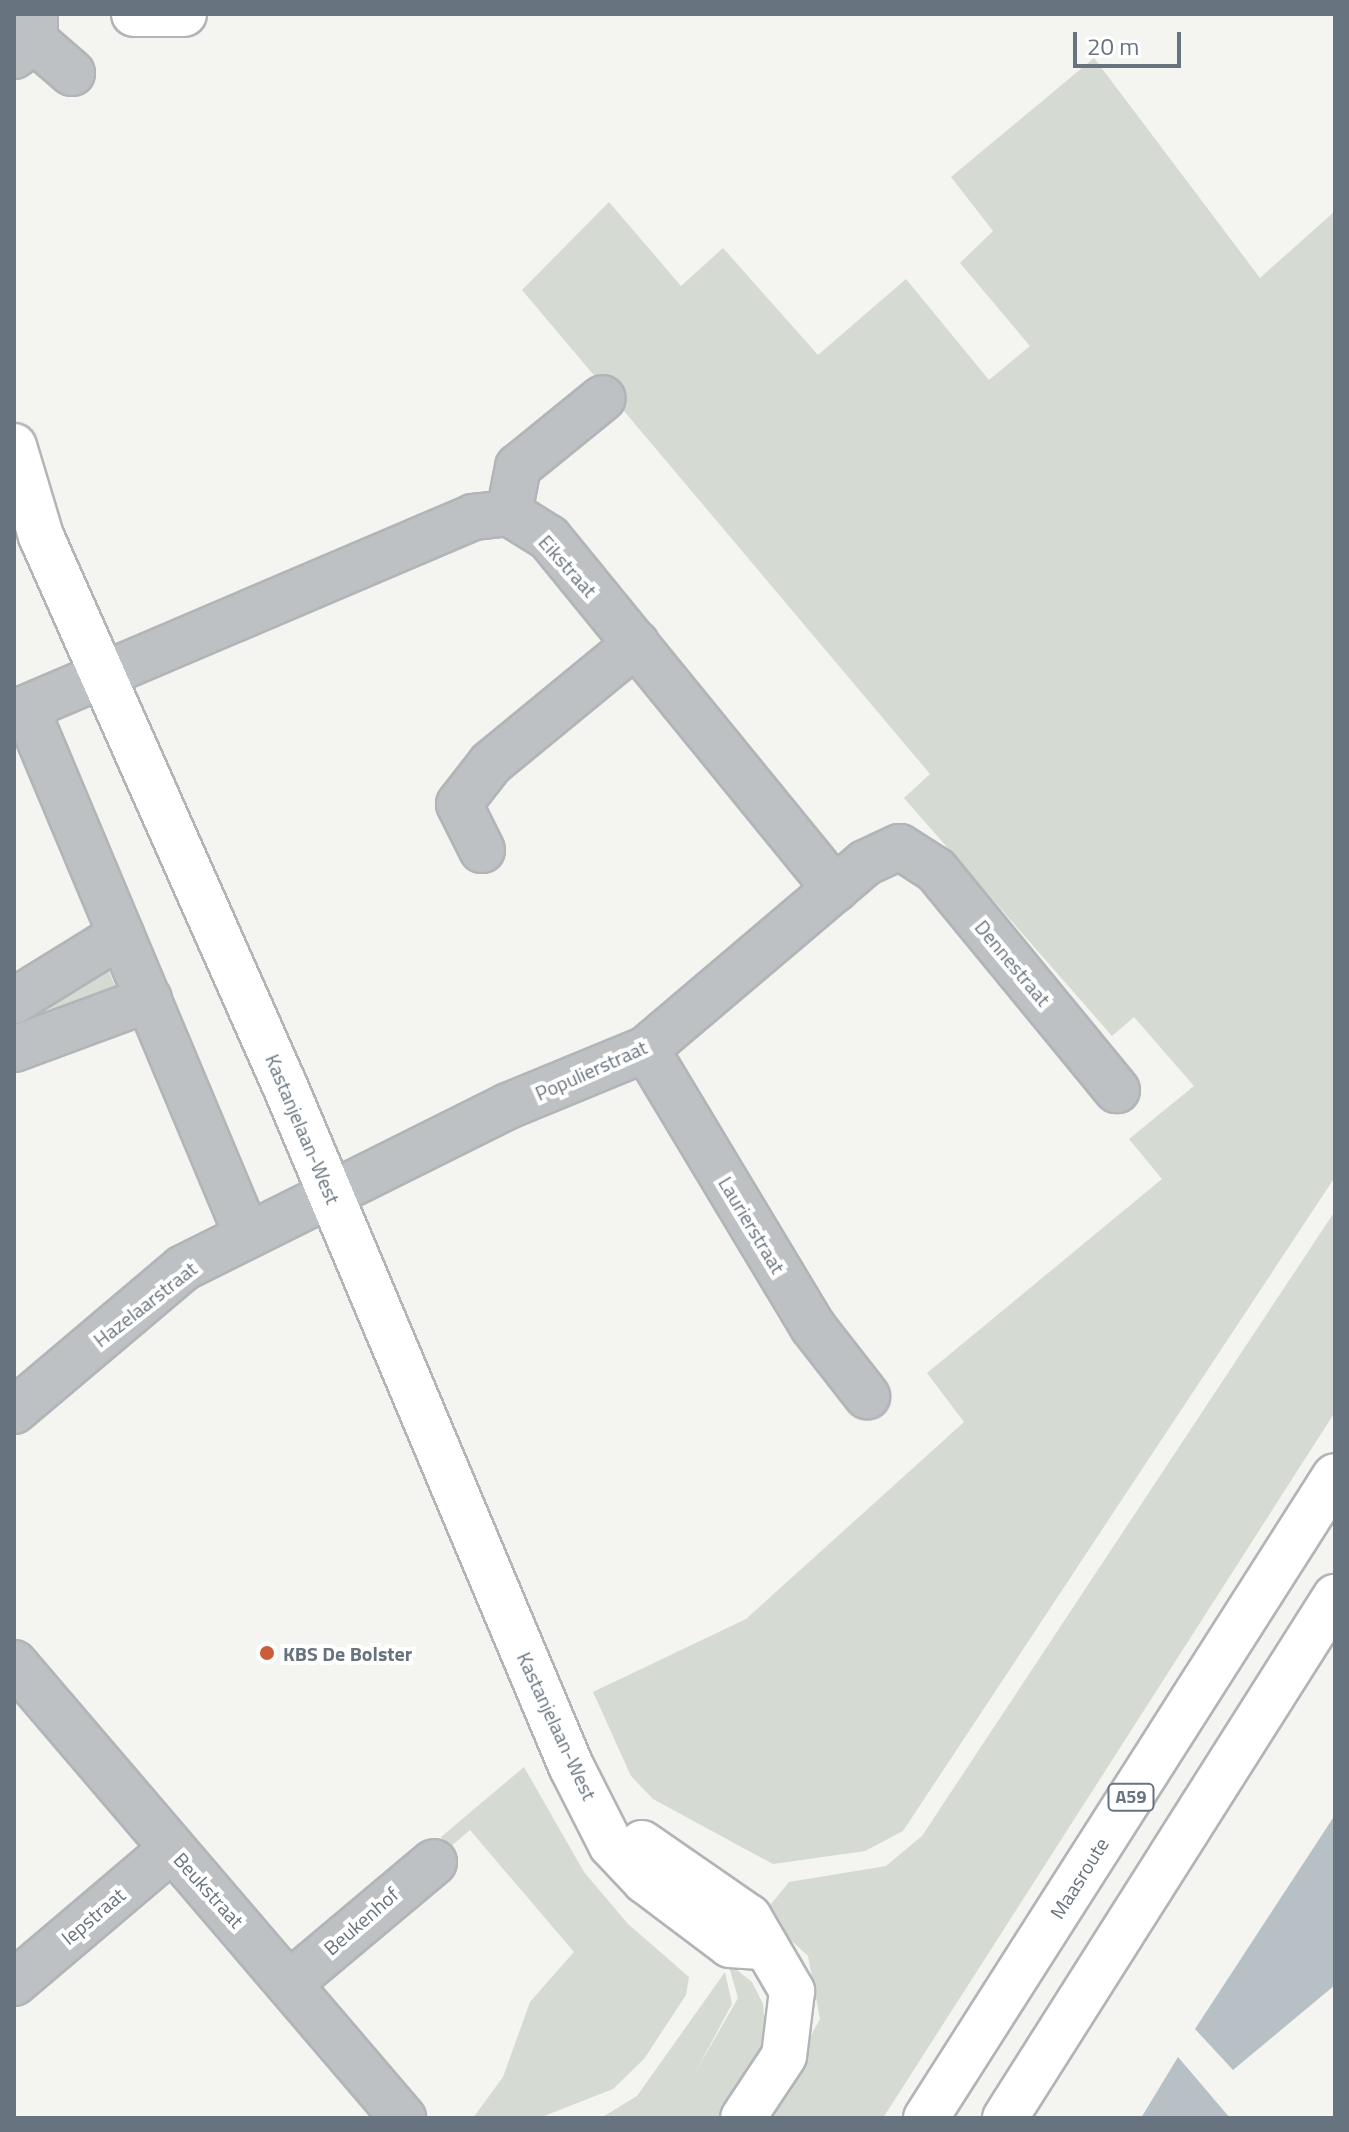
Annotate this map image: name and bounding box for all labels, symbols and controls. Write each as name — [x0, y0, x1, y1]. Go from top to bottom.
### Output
scale bar — [1077, 16, 1185, 66]
text: 20 m — [1087, 28, 1139, 64]
street label: Eikstraat — [534, 530, 602, 602]
street label: Dennestraat — [970, 915, 1056, 1011]
street label: Populierstraat — [531, 1035, 651, 1105]
street label: Kastanjelaan-West — [261, 1050, 345, 1208]
street label: Laurierstraat — [714, 1172, 790, 1278]
street label: Hazelaarstraat — [89, 1256, 201, 1352]
place label: KBS De Bolster — [283, 1641, 412, 1665]
marker: KBS De Bolster — [258, 1644, 276, 1662]
street label: Kastanjelaan-West — [512, 1648, 602, 1804]
road number: A59 — [1107, 1783, 1155, 1811]
street label: Maasroute — [1045, 1833, 1113, 1923]
street label: Beukstraat — [169, 1847, 249, 1933]
street label: Iepstraat — [56, 1882, 130, 1950]
street label: Beukenhof — [319, 1882, 403, 1960]

